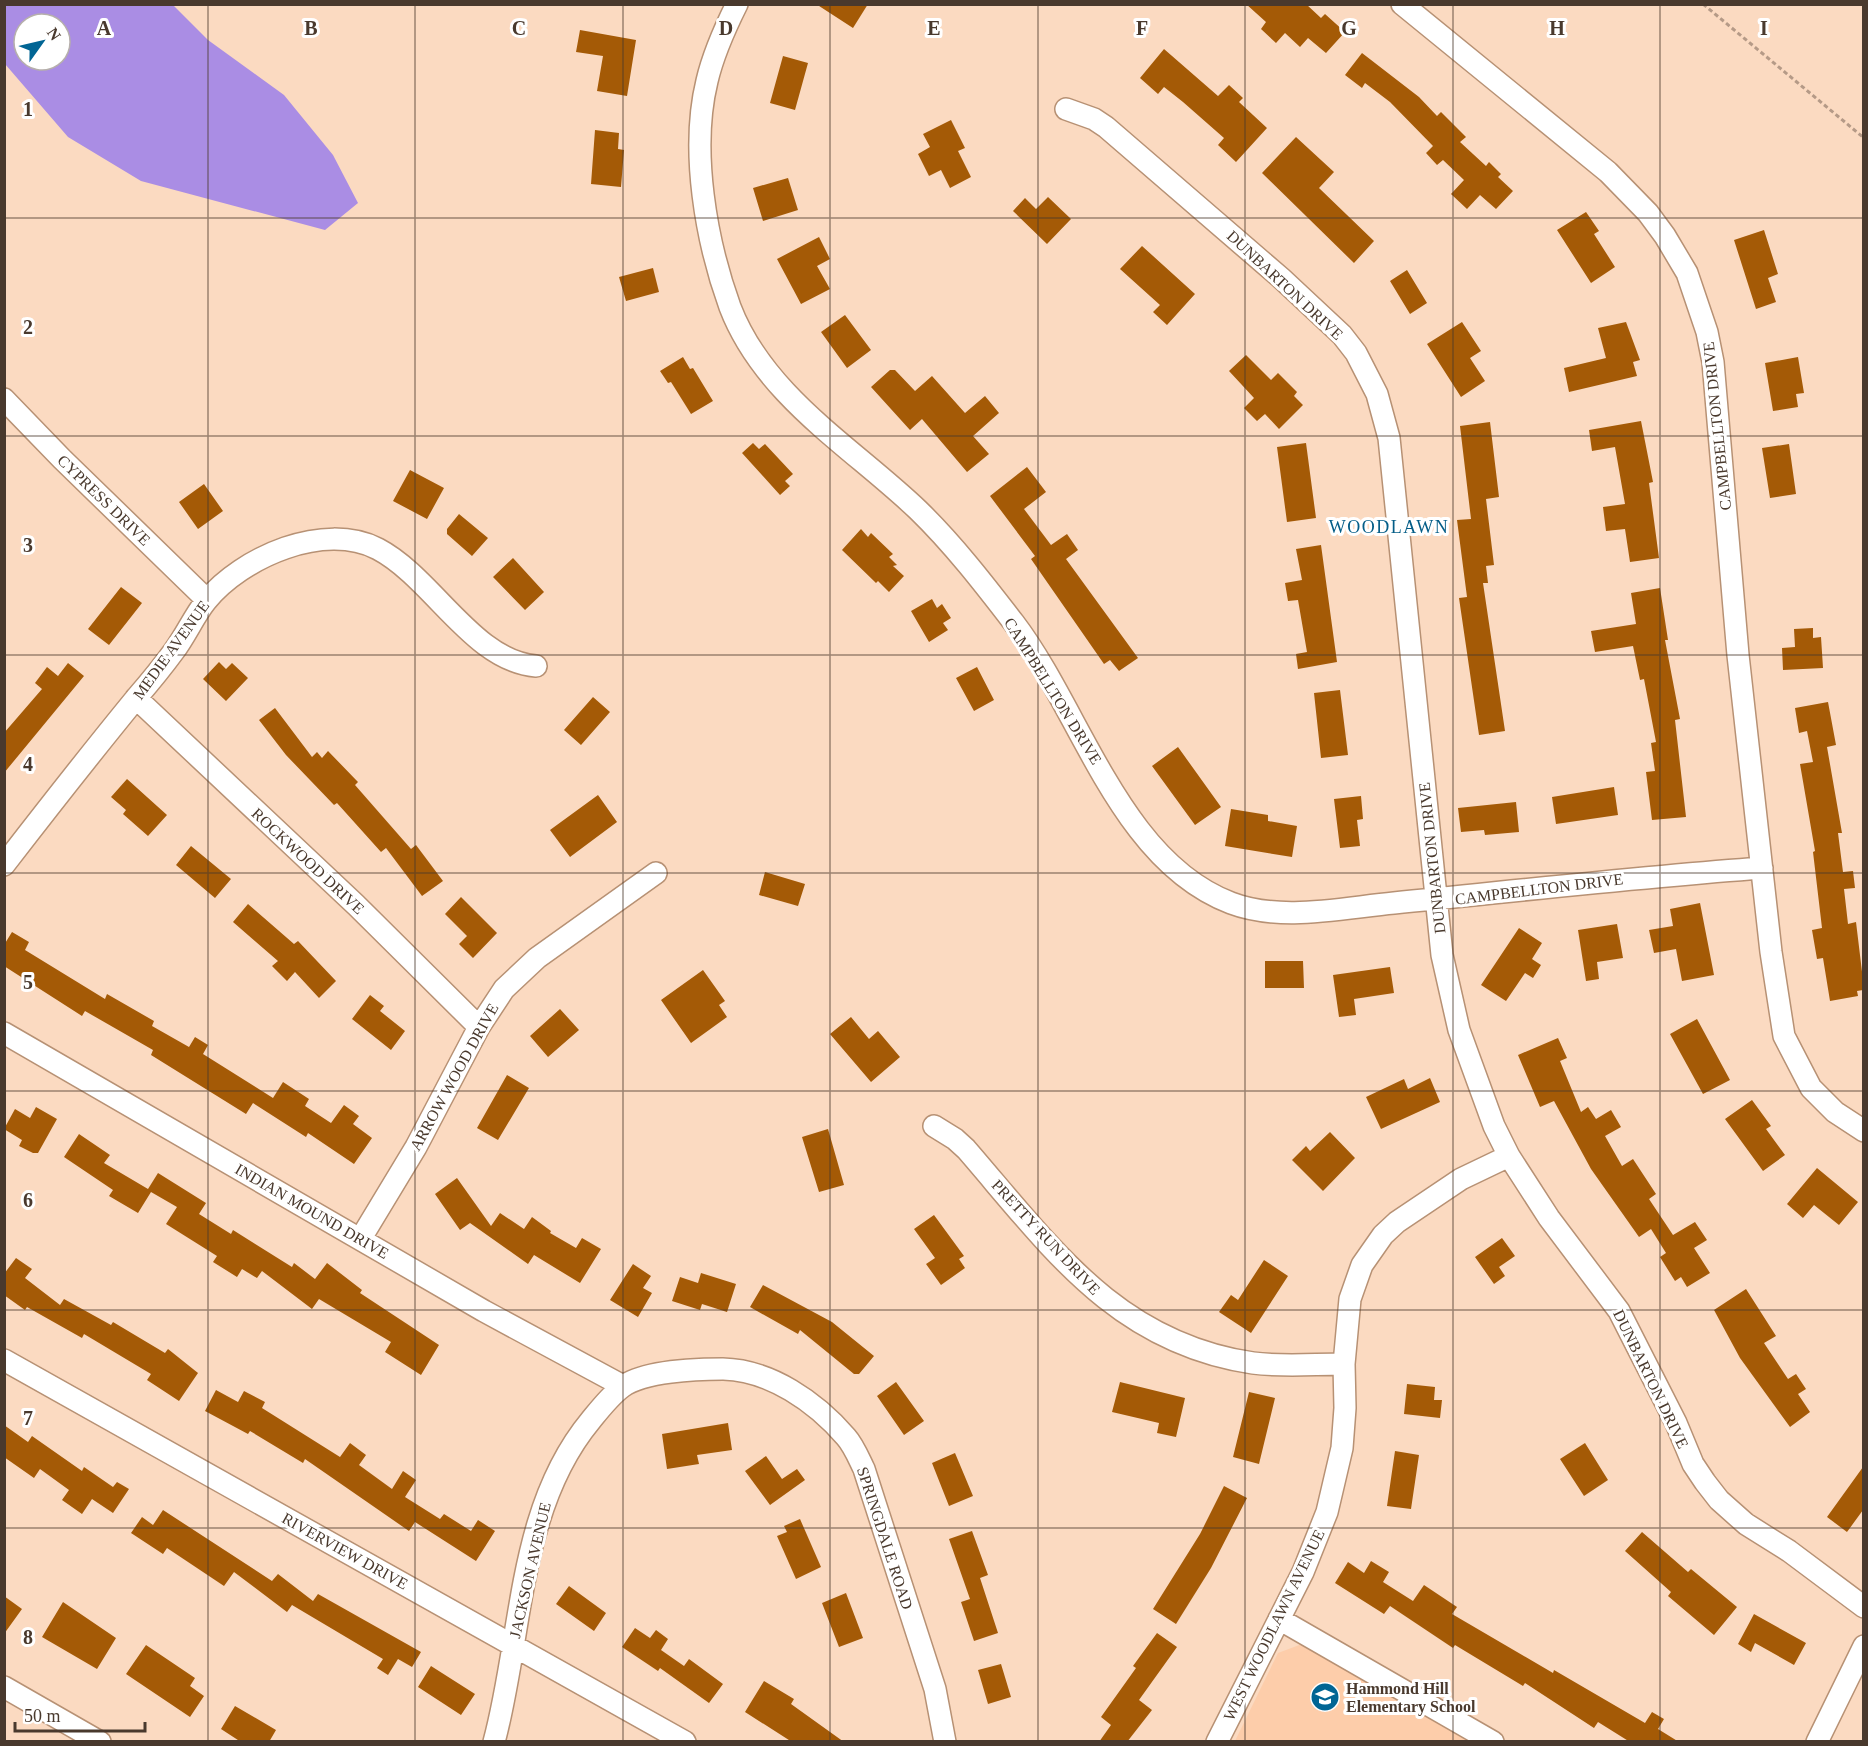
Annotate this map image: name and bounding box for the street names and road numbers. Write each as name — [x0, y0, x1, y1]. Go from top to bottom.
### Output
street label: DUNBARTON DRIVE — [1224, 227, 1346, 343]
street label: CAMPBELLTON DRIVE — [1700, 341, 1734, 511]
street label: CYPRESS DRIVE — [54, 451, 154, 549]
street label: MEDIE AVENUE — [130, 597, 212, 703]
street label: CAMPBELLTON DRIVE — [1001, 615, 1105, 767]
street label: DUNBARTON DRIVE — [1416, 781, 1448, 935]
street label: ROCKWOOD DRIVE — [248, 805, 368, 917]
street label: CAMPBELLTON DRIVE — [1454, 870, 1624, 908]
street label: ARROW WOOD DRIVE — [406, 1000, 502, 1154]
street label: INDIAN MOUND DRIVE — [232, 1160, 392, 1262]
street label: PRETTY RUN DRIVE — [988, 1176, 1104, 1298]
street label: DUNBARTON DRIVE — [1610, 1307, 1692, 1451]
street label: SPRINGDALE ROAD — [854, 1465, 916, 1611]
street label: JACKSON AVENUE — [506, 1500, 554, 1640]
street label: RIVERVIEW DRIVE — [279, 1509, 411, 1593]
street label: WEST WOODLAWN AVENUE — [1220, 1527, 1328, 1723]

